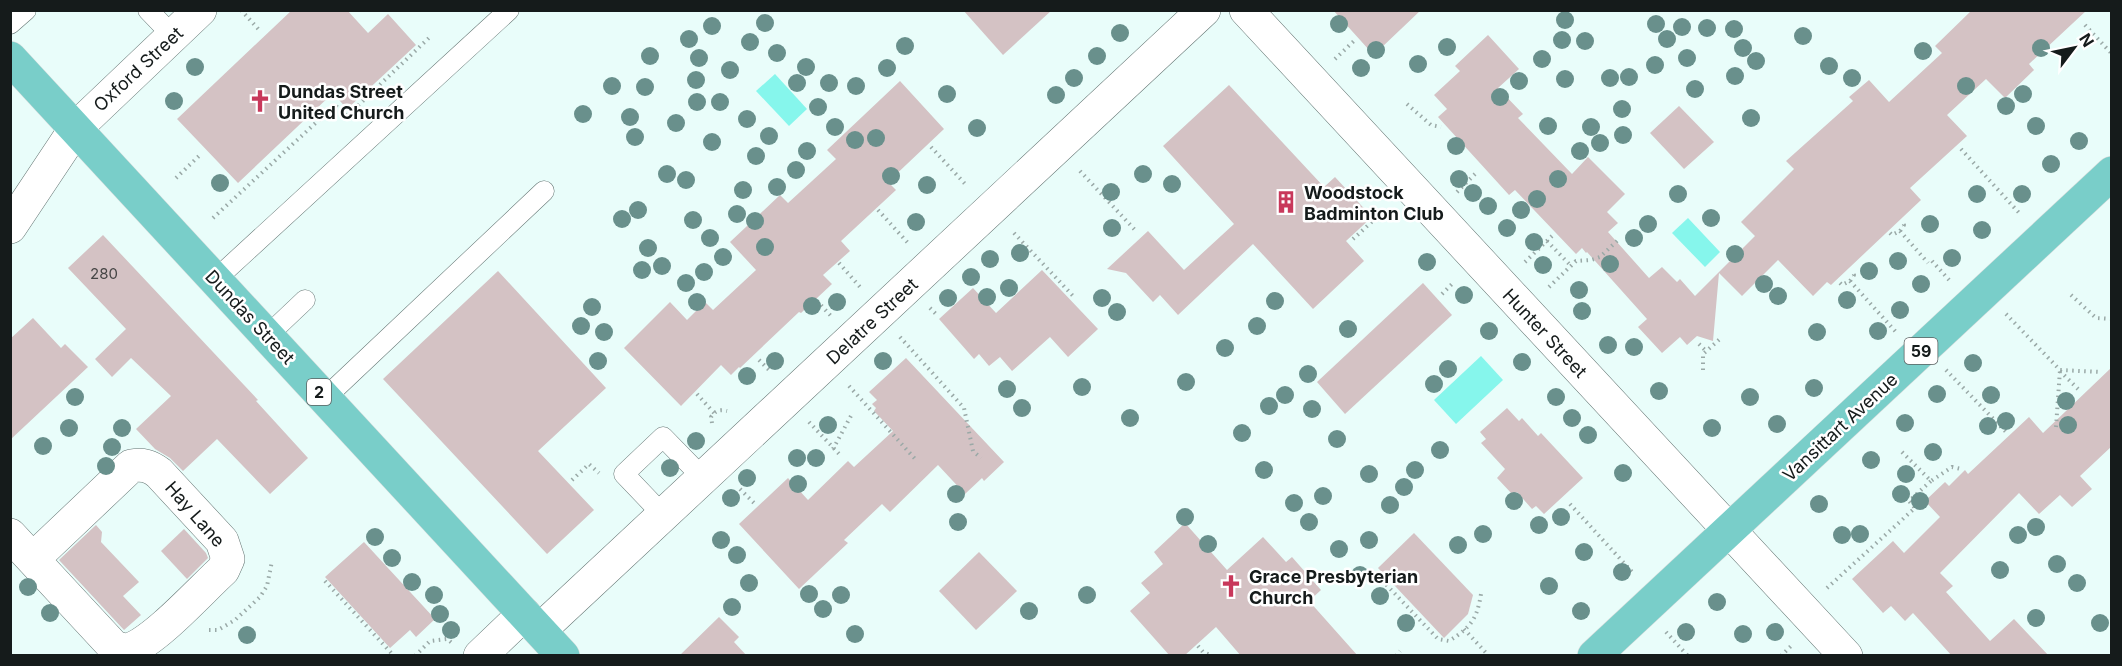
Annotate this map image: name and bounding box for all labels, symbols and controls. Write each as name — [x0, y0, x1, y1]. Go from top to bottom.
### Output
north arrow — [2044, 18, 2104, 78]
street label: Oxford Street — [89, 22, 187, 116]
text: N — [2075, 30, 2098, 51]
place label: Dundas Street United Church — [278, 81, 404, 123]
church icon: Dundas Street United Church — [247, 88, 273, 114]
place label: Woodstock Badminton Club — [1304, 182, 1444, 224]
building icon: Woodstock Badminton Club — [1273, 189, 1299, 215]
house number: 280 — [90, 264, 118, 283]
street label: Dundas Street — [201, 266, 299, 368]
street label: Delatre Street — [822, 273, 922, 368]
street label: Hunter Street — [1499, 284, 1591, 382]
road number: 59 — [1904, 338, 1938, 364]
street label: Vansittart Avenue — [1778, 369, 1902, 485]
road number: 2 — [307, 379, 331, 405]
street label: Hay Lane — [161, 477, 229, 551]
place label: Grace Presbyterian Church — [1249, 566, 1418, 608]
church icon: Grace Presbyterian Church — [1218, 573, 1244, 599]

